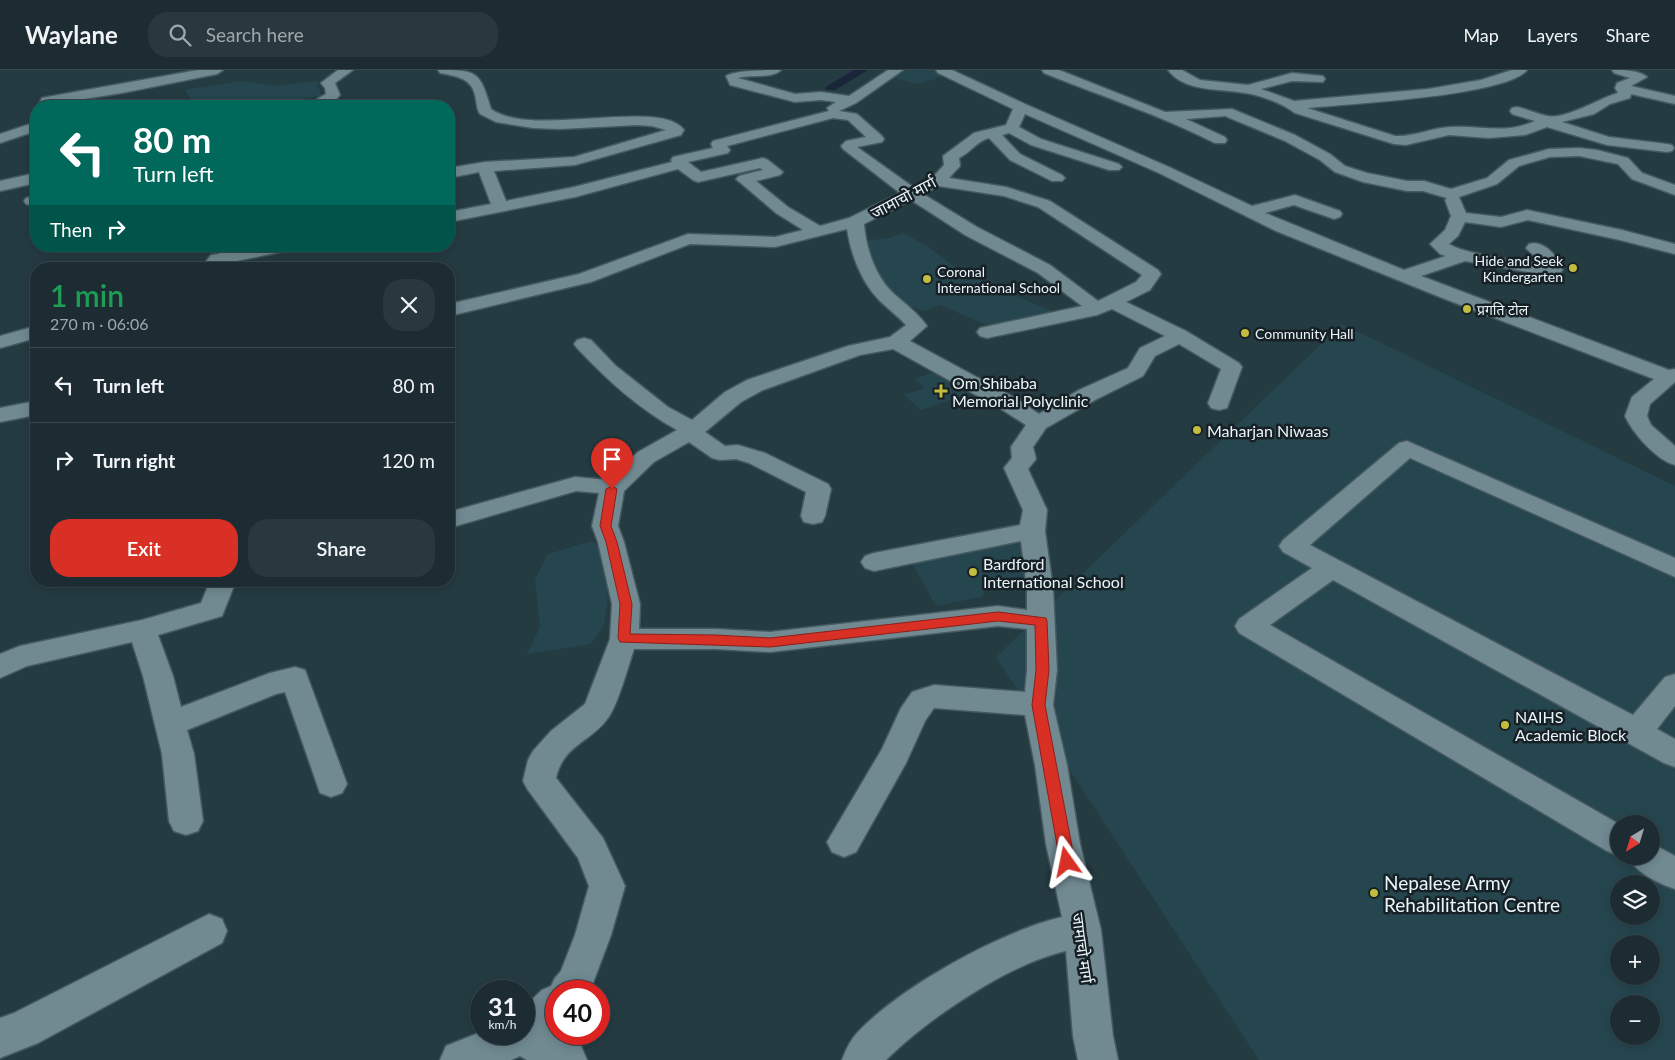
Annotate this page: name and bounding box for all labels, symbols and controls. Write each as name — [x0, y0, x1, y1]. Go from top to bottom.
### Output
search box — [148, 12, 498, 57]
text: Waylane — [25, 20, 118, 49]
icon: search — [166, 21, 194, 49]
text: Search here — [206, 23, 304, 46]
text: Map — [1463, 24, 1499, 46]
text: Layers — [1527, 24, 1578, 46]
text: Share — [1606, 24, 1650, 46]
text: 80 m — [133, 118, 211, 160]
icon: left — [50, 120, 115, 185]
text: Turn left — [133, 160, 214, 187]
street label: जामाचो मार्ग — [867, 172, 940, 222]
icon: right — [102, 215, 130, 243]
text: Then — [50, 218, 92, 241]
place label: Hide and Seek Kindergarten — [1475, 252, 1564, 285]
marker: Hide and Seek Kindergarten — [1567, 262, 1579, 274]
place label: Coronal International School — [937, 263, 1060, 296]
marker: Coronal International School — [921, 273, 933, 285]
text: 1 min — [50, 277, 124, 313]
button: close — [383, 279, 435, 331]
place label: प्रगति टोल — [1477, 301, 1529, 318]
marker: प्रगति टोल — [1461, 303, 1473, 315]
text: 270 m · 06:06 — [50, 314, 149, 333]
place label: Community Hall — [1255, 325, 1354, 342]
marker: Community Hall — [1239, 327, 1251, 339]
icon: left — [50, 371, 78, 399]
place label: Om Shibaba Memorial Polyclinic — [952, 373, 1089, 410]
text: Turn left — [93, 374, 164, 397]
text: 80 m — [392, 374, 435, 397]
marker: Om Shibaba Memorial Polyclinic — [934, 384, 948, 398]
place label: Maharjan Niwaas — [1207, 421, 1328, 440]
marker: Maharjan Niwaas — [1191, 424, 1203, 436]
pin — [591, 438, 633, 489]
icon: arrive — [598, 445, 626, 473]
icon: right — [50, 446, 78, 474]
text: Turn right — [93, 449, 175, 472]
text: 120 m — [381, 449, 435, 472]
button: Exit — [50, 519, 238, 577]
button: Share — [248, 519, 435, 577]
place label: Bardford International School — [983, 554, 1124, 591]
marker: Bardford International School — [967, 566, 979, 578]
place label: NAIHS Academic Block — [1515, 707, 1627, 744]
marker: NAIHS Academic Block — [1499, 719, 1511, 731]
north arrow — [1610, 815, 1660, 865]
map controls — [1610, 815, 1660, 1045]
position arrow — [1040, 835, 1092, 887]
place label: Nepalese Army Rehabilitation Centre — [1384, 871, 1560, 916]
button: layers — [1610, 875, 1660, 925]
marker: Nepalese Army Rehabilitation Centre — [1368, 887, 1380, 899]
street label: जामाचो मार्ग — [1069, 912, 1097, 985]
button: + — [1610, 935, 1660, 985]
speed limit sign: 40 — [545, 980, 610, 1045]
text: 31 — [488, 991, 517, 1021]
button: − — [1610, 995, 1660, 1045]
text: km/h — [488, 1017, 517, 1032]

